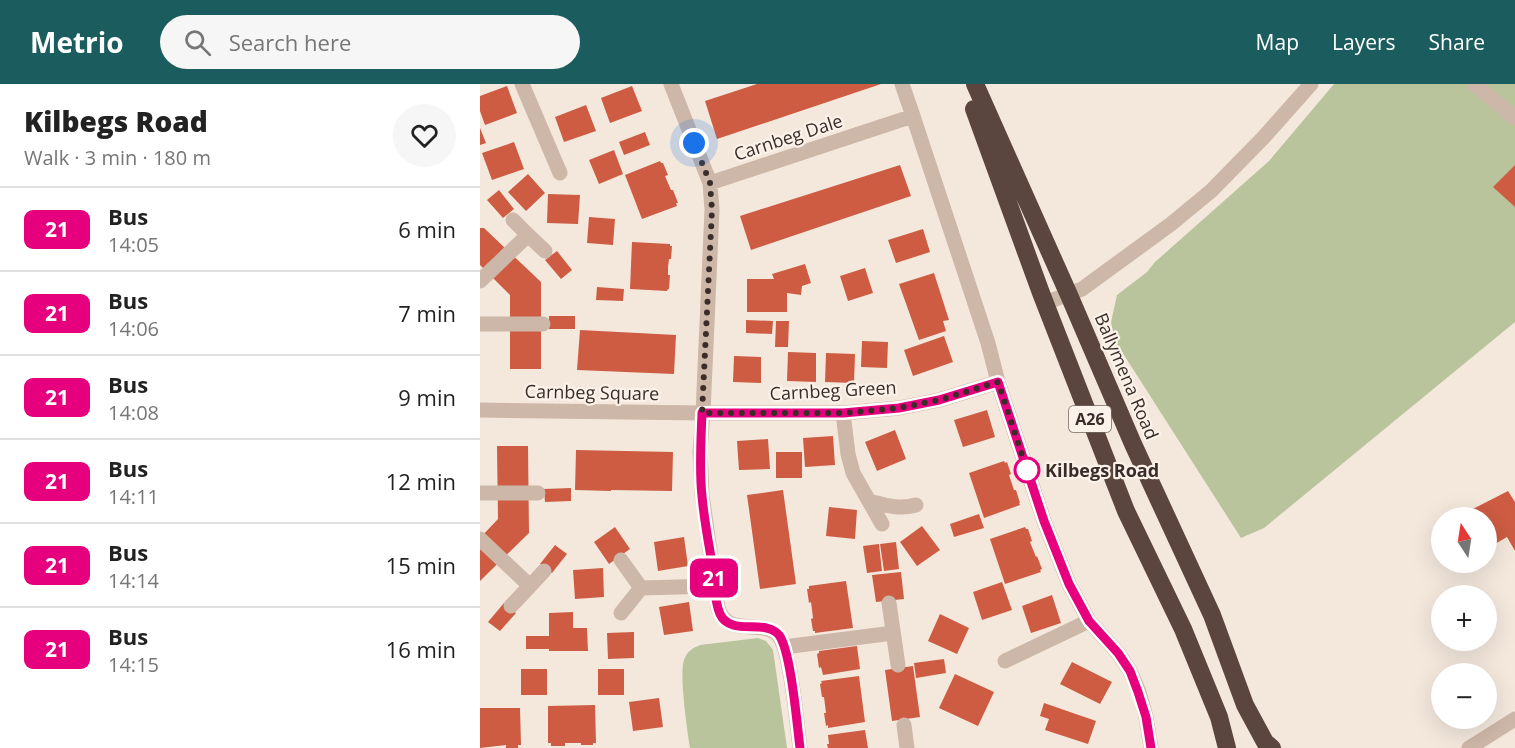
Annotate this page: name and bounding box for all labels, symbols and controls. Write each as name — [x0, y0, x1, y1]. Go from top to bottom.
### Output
search box — [160, 15, 580, 69]
text: Metrio — [30, 23, 124, 61]
icon: search — [181, 26, 214, 59]
text: Search here — [229, 27, 351, 57]
text: Map — [1256, 28, 1299, 56]
text: Layers — [1332, 28, 1396, 56]
text: Share — [1429, 28, 1485, 56]
text: Kilbegs Road — [24, 102, 208, 140]
button: heart — [393, 104, 456, 167]
street label: Carnbeg Dale — [731, 108, 845, 166]
your location — [679, 128, 709, 158]
text: Walk · 3 min · 180 m — [24, 144, 211, 171]
text: Bus — [108, 201, 148, 231]
text: 6 min — [398, 214, 456, 244]
text: 21 — [45, 215, 69, 243]
text: 14:05 — [108, 231, 159, 258]
text: Bus — [108, 285, 148, 315]
text: 7 min — [398, 298, 456, 328]
text: 21 — [45, 299, 69, 327]
street label: Ballymena Road — [1090, 309, 1164, 443]
text: 14:06 — [108, 315, 159, 342]
text: Bus — [108, 369, 148, 399]
street label: Carnbeg Green — [769, 375, 897, 405]
street label: Carnbeg Square — [524, 379, 660, 405]
text: 9 min — [398, 382, 456, 412]
text: 21 — [45, 383, 69, 411]
text: 14:08 — [108, 399, 159, 426]
road number: A26 — [1069, 406, 1111, 432]
text: Bus — [108, 453, 148, 483]
marker: Kilbegs Road — [1014, 457, 1040, 483]
place label: Kilbegs Road — [1045, 458, 1159, 482]
text: 12 min — [386, 466, 456, 496]
text: 21 — [45, 467, 69, 495]
text: 14:11 — [108, 483, 159, 510]
north arrow — [1431, 507, 1497, 573]
map controls — [1431, 507, 1497, 729]
text: Bus — [108, 537, 148, 567]
text: 15 min — [386, 550, 456, 580]
text: 21 — [45, 551, 69, 579]
line badge: 21 — [687, 558, 741, 598]
text: 21 — [702, 564, 726, 592]
text: 14:14 — [108, 567, 159, 594]
button: + — [1431, 585, 1497, 651]
text: Bus — [108, 621, 148, 651]
text: 16 min — [386, 634, 456, 664]
text: 21 — [45, 635, 69, 663]
text: 14:15 — [108, 651, 159, 678]
button: − — [1431, 663, 1497, 729]

